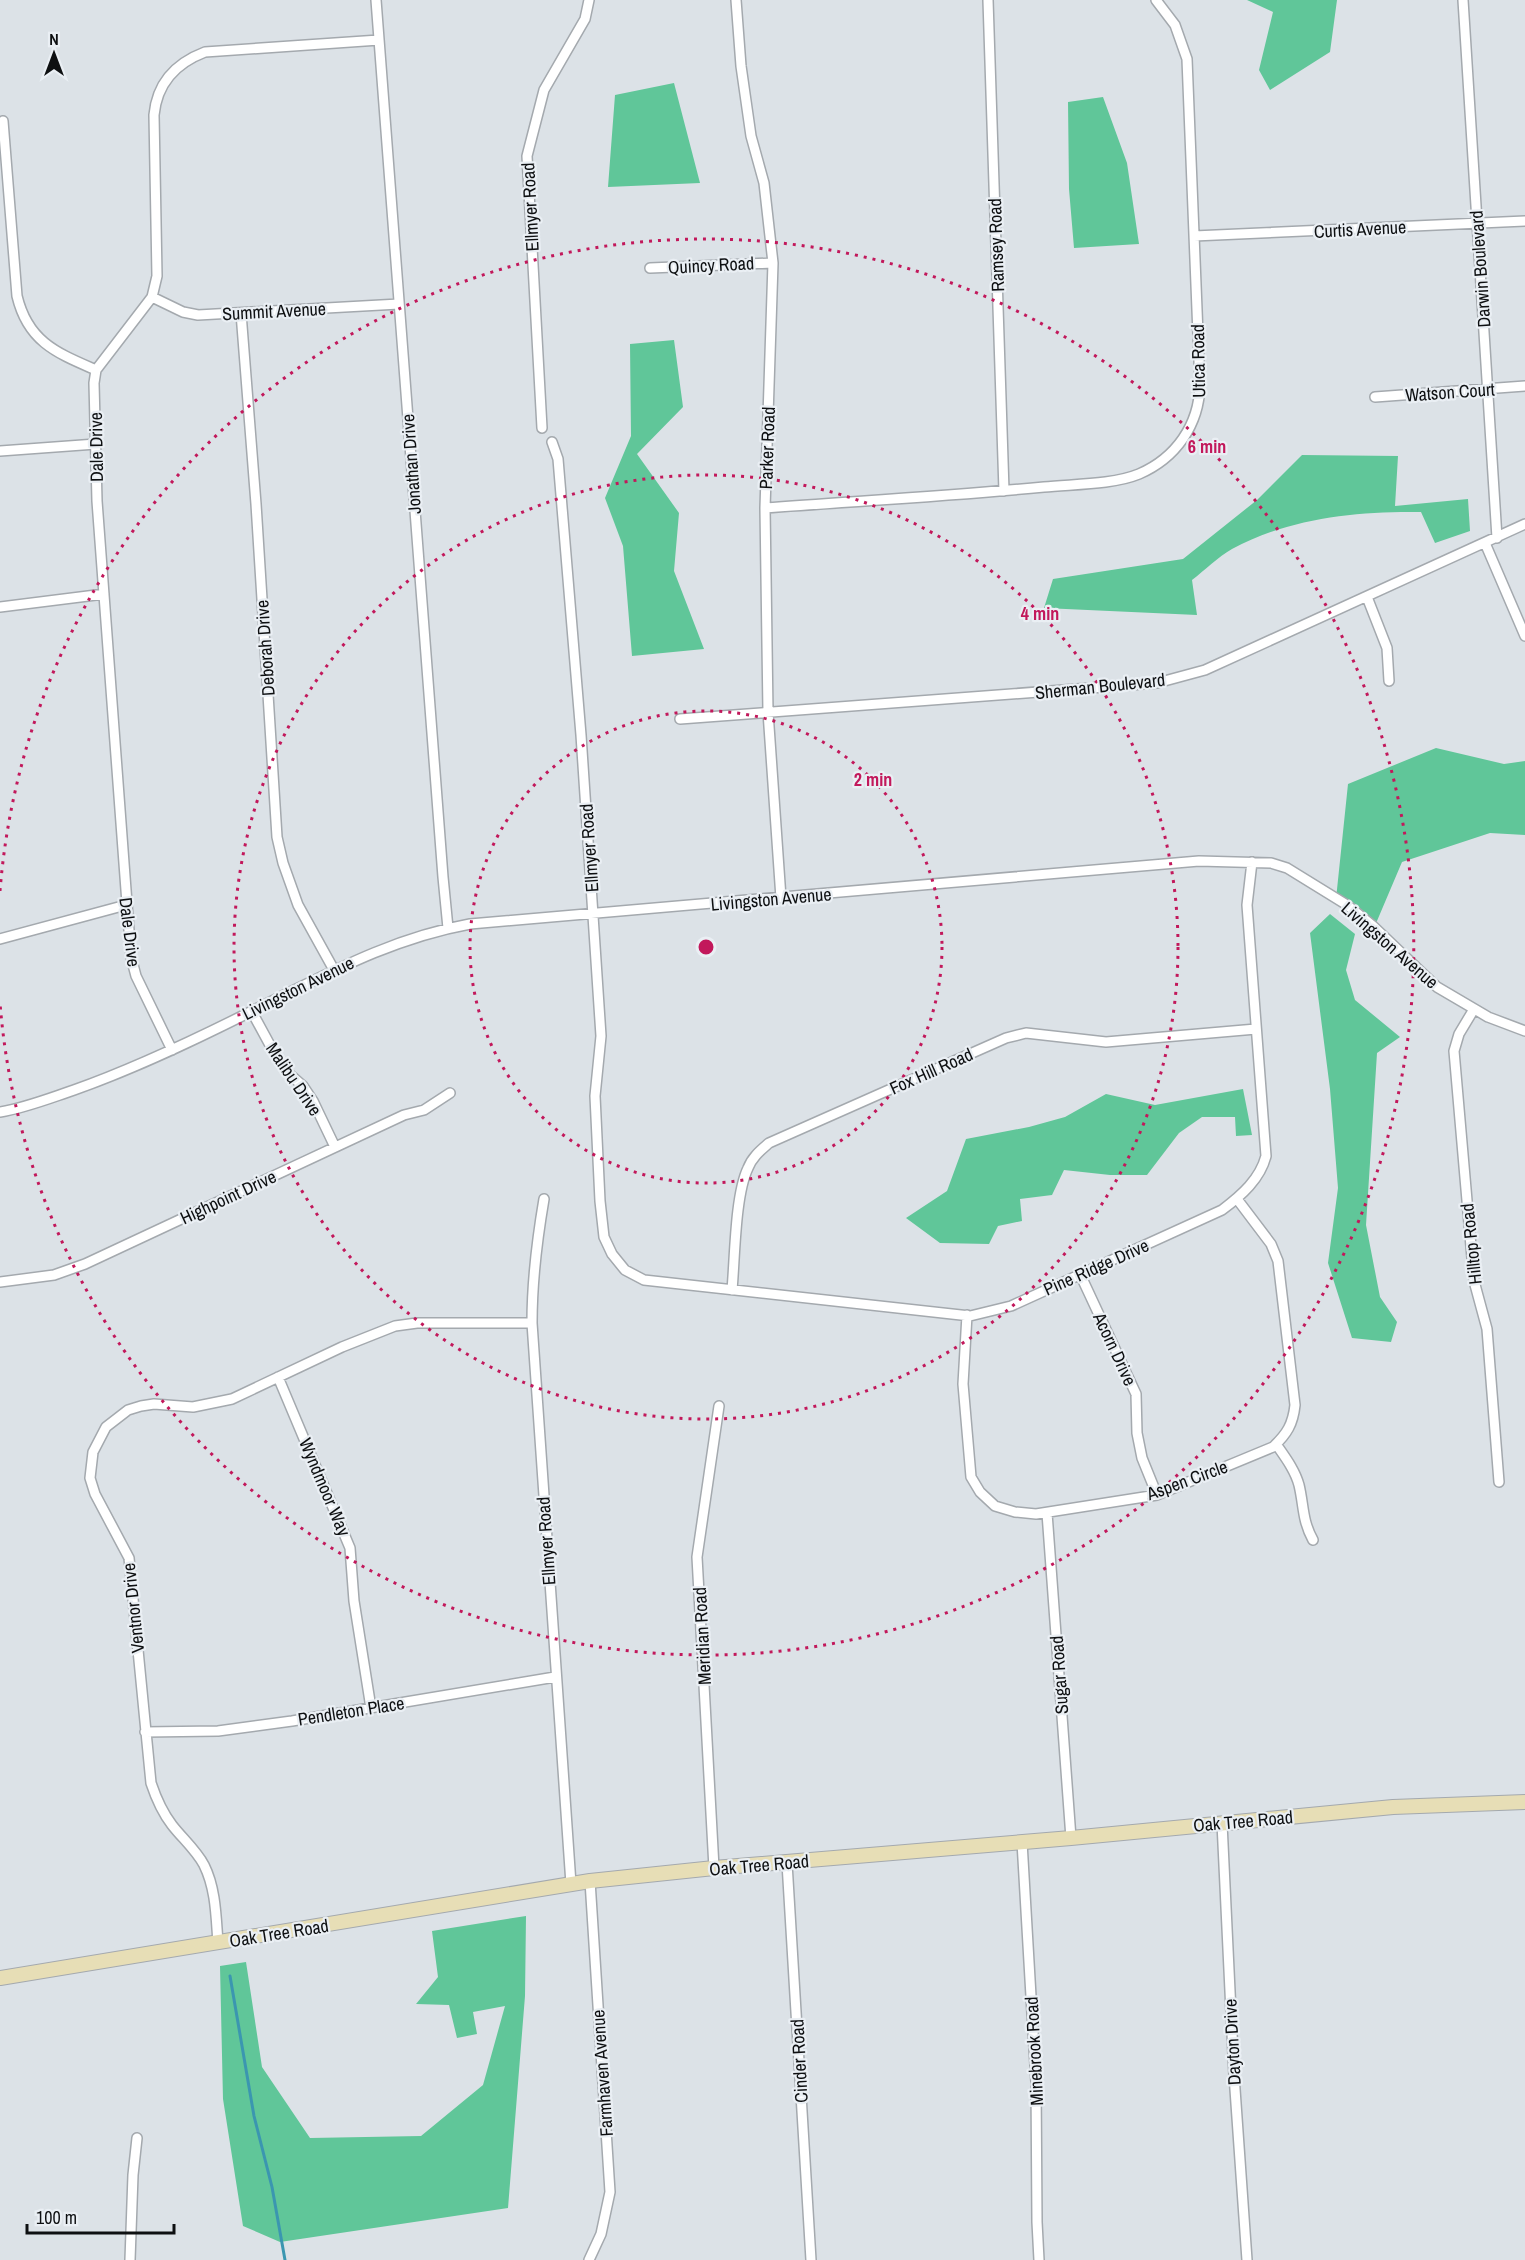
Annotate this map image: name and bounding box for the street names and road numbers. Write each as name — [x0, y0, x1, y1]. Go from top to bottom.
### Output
street label: Ellmyer Road — [515, 162, 545, 252]
street label: Ramsey Road — [982, 198, 1010, 292]
street label: Darwin Boulevard — [1463, 210, 1497, 328]
street label: Curtis Avenue — [1313, 214, 1407, 244]
street label: Quincy Road — [667, 250, 755, 280]
street label: Summit Avenue — [221, 296, 327, 326]
street label: Utica Road — [1185, 324, 1211, 398]
street label: Watson Court — [1404, 376, 1496, 408]
street label: Parker Road — [753, 406, 781, 490]
street label: Dale Drive — [83, 412, 109, 482]
street label: Jonathan Drive — [395, 413, 427, 515]
street label: Deborah Drive — [249, 599, 281, 697]
street label: Sherman Boulevard — [1034, 667, 1166, 705]
street label: Ellmyer Road — [573, 803, 605, 893]
street label: Livingston Avenue — [710, 881, 832, 917]
street label: Dale Drive — [113, 896, 147, 968]
street label: Livingston Avenue — [1336, 896, 1444, 994]
street label: Livingston Avenue — [238, 950, 358, 1026]
street label: Malibu Drive — [260, 1037, 328, 1121]
street label: Fox Hill Road — [885, 1042, 977, 1100]
street label: Highpoint Drive — [176, 1164, 280, 1230]
street label: Hilltop Road — [1454, 1202, 1488, 1286]
street label: Pine Ridge Drive — [1039, 1233, 1153, 1301]
street label: Acorn Drive — [1087, 1308, 1143, 1390]
street label: Wyndmoor Way — [293, 1434, 357, 1540]
street label: Aspen Circle — [1142, 1454, 1231, 1507]
street label: Ellmyer Road — [530, 1496, 562, 1586]
street label: Ventnor Drive — [116, 1562, 150, 1654]
street label: Meridian Road — [687, 1587, 717, 1685]
street label: Sugar Road — [1044, 1635, 1074, 1715]
street label: Pendleton Place — [296, 1690, 406, 1732]
street label: Oak Tree Road — [1192, 1804, 1294, 1838]
street label: Oak Tree Road — [708, 1848, 810, 1882]
street label: Oak Tree Road — [228, 1913, 330, 1953]
street label: Minebrook Road — [1019, 1996, 1049, 2106]
street label: Dayton Drive — [1217, 1998, 1247, 2086]
street label: Farmhaven Avenue — [585, 2009, 619, 2137]
street label: Cinder Road — [784, 2019, 814, 2103]

